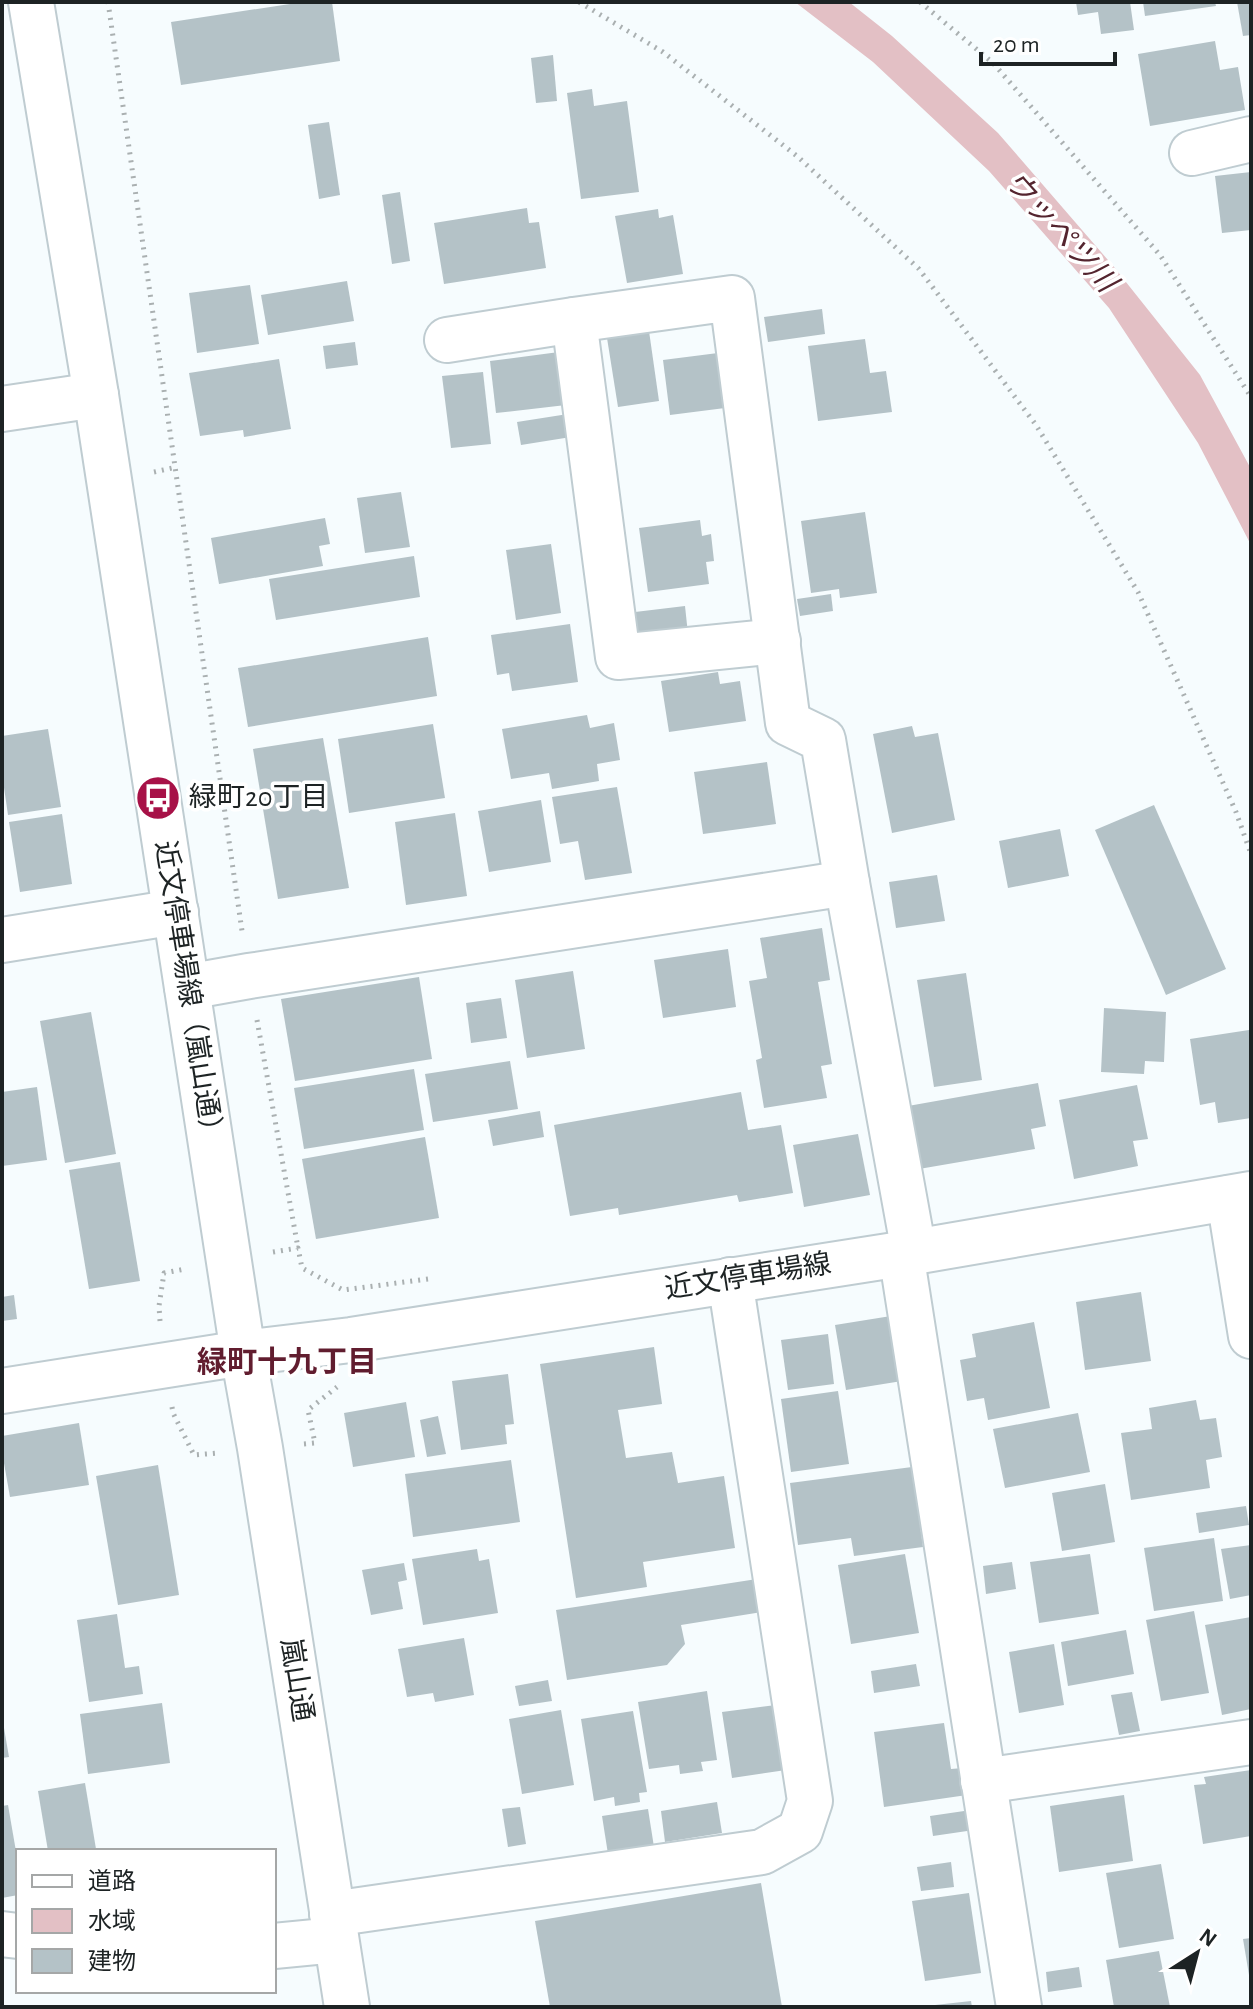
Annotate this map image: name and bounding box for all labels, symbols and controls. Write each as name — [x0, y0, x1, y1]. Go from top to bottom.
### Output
scale bar — [981, 16, 1115, 66]
text: 20 m — [993, 33, 1040, 57]
water label: ウッペツ川 — [999, 166, 1124, 300]
bus stop icon: 緑町20丁目 — [134, 774, 182, 822]
place label: 緑町20丁目 — [189, 782, 329, 812]
street label: 近文停車場線（嵐山通） — [150, 838, 228, 1147]
street label: 近文停車場線 — [663, 1248, 833, 1304]
district label: 緑町十九丁目 — [197, 1346, 377, 1378]
street label: 嵐山通 — [276, 1636, 318, 1724]
legend — [16, 1849, 276, 1993]
text: 道路 — [88, 1868, 136, 1894]
text: 水域 — [88, 1908, 136, 1934]
north arrow — [1157, 1913, 1237, 1993]
text: N — [1196, 1924, 1221, 1951]
text: 建物 — [88, 1949, 136, 1974]

